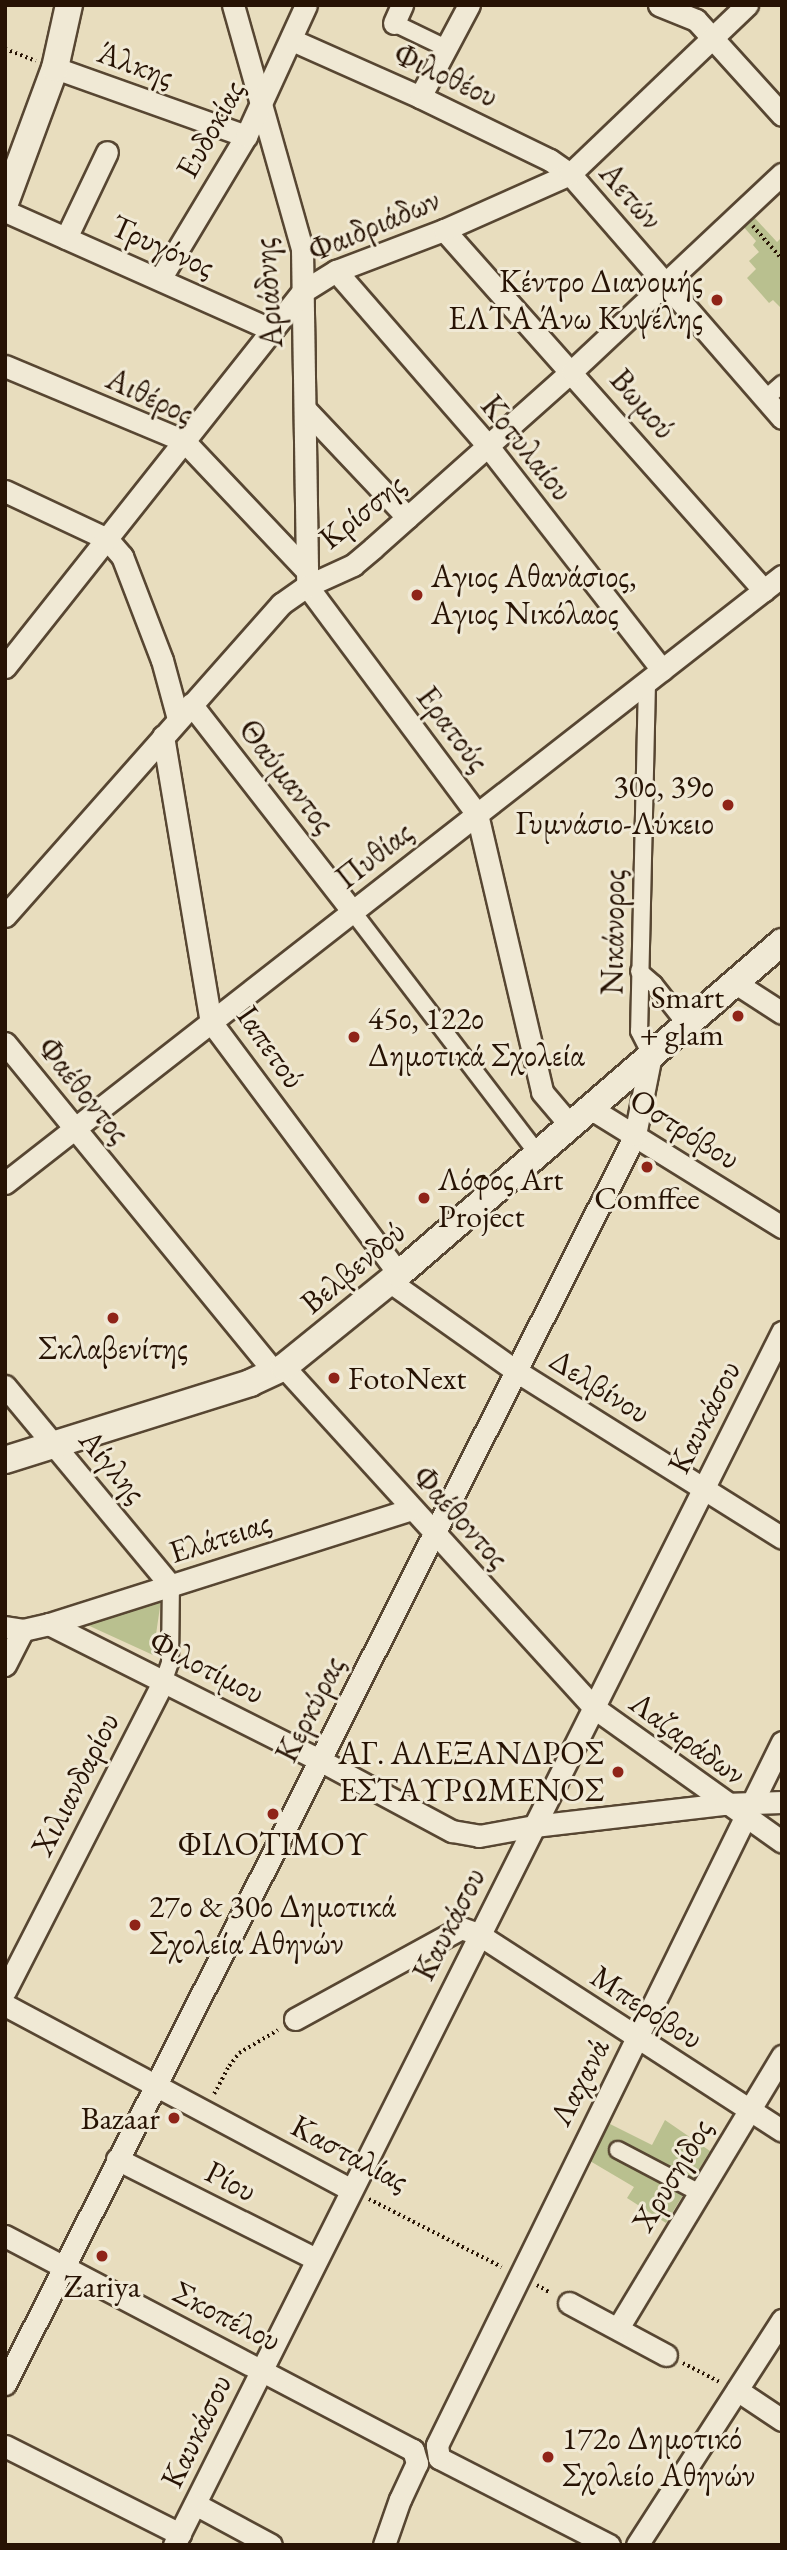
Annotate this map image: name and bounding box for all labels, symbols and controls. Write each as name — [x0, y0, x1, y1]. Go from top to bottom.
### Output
street label: Άλκης — [93, 33, 179, 95]
street label: Φιλοθέου — [388, 34, 504, 116]
street label: Ευδοκίας — [167, 73, 253, 185]
street label: Αετών — [591, 154, 671, 238]
street label: Φαιδριάδων — [302, 180, 446, 270]
street label: Τρυγόνος — [105, 206, 221, 286]
street label: Αριάδνης — [245, 237, 291, 349]
place label: Κέντρο Διανομής ΕΛΤΑ Άνω Κυψέλης — [448, 263, 703, 338]
marker: Κέντρο Διανομής ΕΛΤΑ Άνω Κυψέλης — [709, 292, 725, 308]
street label: Αιθέρος — [100, 359, 200, 433]
street label: Βωμού — [602, 361, 684, 447]
street label: Κοτυλαίου — [473, 387, 581, 509]
street label: Κρίσσης — [311, 465, 413, 557]
place label: Αγιος Αθανάσιος, Αγιος Νικόλαος — [431, 558, 637, 633]
marker: Αγιος Αθανάσιος, Αγιος Νικόλαος — [409, 587, 425, 603]
street label: Ερατούς — [408, 679, 498, 779]
street label: Θαύμαντος — [230, 711, 344, 841]
place label: 30ο, 39ο Γυμνάσιο-Λύκειο — [516, 768, 714, 843]
marker: 30ο, 39ο Γυμνάσιο-Λύκειο — [720, 797, 736, 813]
street label: Πυθίας — [328, 813, 420, 897]
street label: Νικάνορος — [593, 869, 633, 995]
place label: Smart + glam — [639, 979, 724, 1054]
street label: Ιαπετού — [229, 998, 313, 1096]
place label: 45ο, 122ο Δημοτικά Σχολεία — [368, 1000, 585, 1075]
marker: Smart + glam — [730, 1008, 746, 1024]
street label: Φαέθοντος — [30, 1029, 138, 1151]
marker: 45ο, 122ο Δημοτικά Σχολεία — [346, 1029, 362, 1045]
street label: Οστρόβου — [623, 1080, 747, 1178]
marker: Comffee — [639, 1159, 655, 1175]
place label: Λόφος Art Project — [438, 1161, 563, 1236]
place label: Comffee — [594, 1179, 700, 1217]
marker: Λόφος Art Project — [416, 1190, 432, 1206]
street label: Βελβενδού — [293, 1212, 413, 1322]
marker: Σκλαβενίτης — [105, 1310, 121, 1326]
place label: Σκλαβενίτης — [38, 1329, 188, 1367]
street label: Δελβίνου — [543, 1340, 657, 1432]
street label: Καυκάσου — [659, 1354, 749, 1480]
place label: FotoNext — [348, 1359, 466, 1397]
marker: FotoNext — [326, 1370, 342, 1386]
street label: Αίγλης — [71, 1421, 155, 1511]
street label: Φαέθοντος — [405, 1458, 517, 1576]
street label: Ελάτειας — [164, 1503, 276, 1571]
street label: Φιλοτίμου — [143, 1622, 271, 1712]
street label: Κερκύρας — [267, 1649, 353, 1769]
street label: Λαζαράδων — [623, 1683, 753, 1793]
street label: Χιλιανδαρίου — [22, 1706, 128, 1862]
place label: ΑΓ. ΑΛΕΞΑΝΔΡΟΣ ΕΣΤΑΥΡΩΜΕΝΟΣ — [338, 1735, 604, 1810]
marker: ΑΓ. ΑΛΕΞΑΝΔΡΟΣ ΕΣΤΑΥΡΩΜΕΝΟΣ — [610, 1764, 626, 1780]
marker: ΦΙΛΟΤΙΜΟΥ — [265, 1806, 281, 1822]
place label: ΦΙΛΟΤΙΜΟΥ — [178, 1825, 368, 1863]
street label: Καυκάσου — [404, 1861, 494, 1987]
place label: 27ο & 30ο Δημοτικά Σχολεία Αθηνών — [149, 1888, 396, 1963]
marker: 27ο & 30ο Δημοτικά Σχολεία Αθηνών — [127, 1917, 143, 1933]
street label: Μπερόβου — [584, 1957, 710, 2057]
street label: Λαχανά — [541, 2032, 617, 2132]
place label: Bazaar — [81, 2099, 160, 2137]
street label: Κασταλίας — [285, 2106, 415, 2200]
marker: Bazaar — [166, 2110, 182, 2126]
street label: Χρυσηίδος — [623, 2112, 721, 2238]
street label: Ρίου — [199, 2152, 263, 2210]
marker: Zariya — [94, 2248, 110, 2264]
place label: Zariya — [64, 2267, 140, 2305]
street label: Σκοπέλου — [167, 2273, 287, 2359]
street label: Καυκάσου — [152, 2368, 240, 2494]
place label: 172ο Δημοτικό Σχολείο Αθηνών — [562, 2420, 755, 2495]
marker: 172ο Δημοτικό Σχολείο Αθηνών — [540, 2449, 556, 2465]

